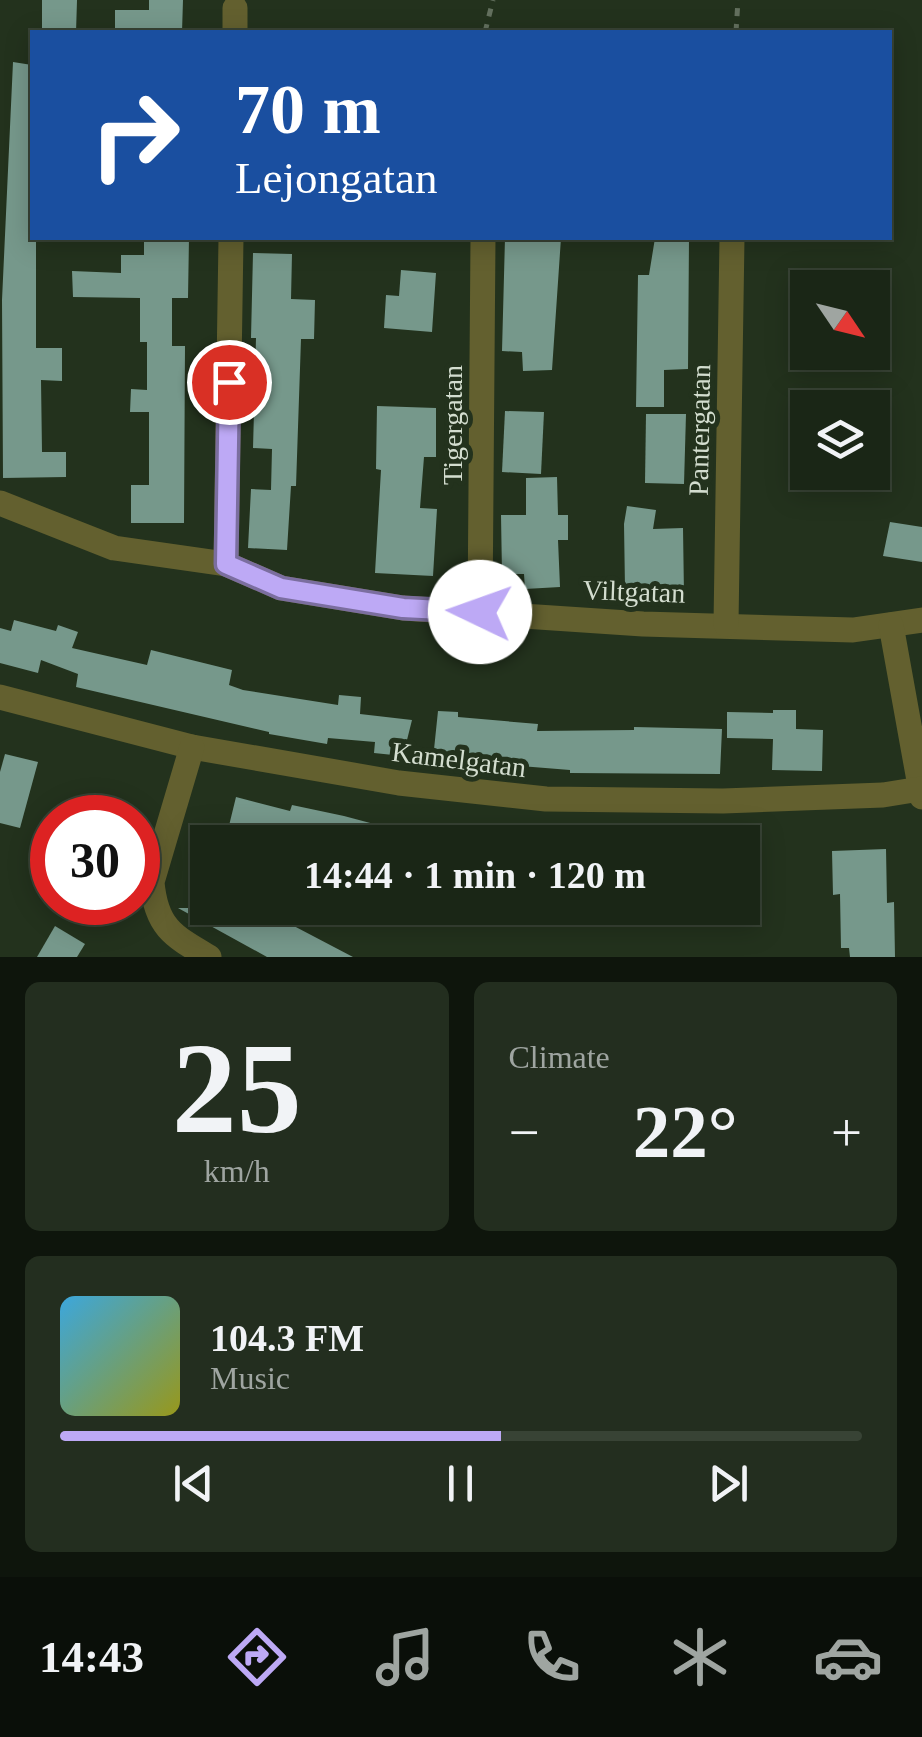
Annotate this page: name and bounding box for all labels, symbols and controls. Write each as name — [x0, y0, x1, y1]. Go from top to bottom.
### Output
icon: right — [70, 70, 200, 200]
text: 70 m — [235, 71, 381, 148]
text: Lejongatan — [235, 153, 437, 203]
north arrow — [790, 270, 890, 370]
map controls — [790, 270, 890, 490]
pin — [187, 340, 272, 425]
icon: arrive — [202, 355, 257, 410]
street label: Pantergatan — [683, 364, 716, 496]
street label: Tigergatan — [437, 365, 468, 485]
button: layers — [790, 390, 890, 490]
position arrow — [428, 560, 532, 664]
street label: Viltgatan — [582, 574, 686, 609]
street label: Kamelgatan — [390, 736, 528, 783]
speed limit sign: 30 — [30, 795, 160, 925]
text: 14:44 · 1 min · 120 m — [304, 854, 646, 896]
text: 25 — [172, 1016, 302, 1160]
text: Climate — [509, 1039, 610, 1075]
text: 22° — [633, 1090, 738, 1173]
text: − — [509, 1102, 540, 1163]
text: + — [831, 1102, 862, 1163]
text: km/h — [204, 1153, 270, 1189]
text: 104.3 FM — [210, 1317, 364, 1359]
text: Music — [210, 1360, 290, 1396]
icon: previous — [166, 1456, 221, 1511]
icon: pause — [433, 1456, 488, 1511]
icon: next — [701, 1456, 756, 1511]
icon: directions — [222, 1622, 292, 1692]
icon: music — [370, 1622, 440, 1692]
icon: phone — [517, 1622, 587, 1692]
icon: climate — [665, 1622, 735, 1692]
icon: car — [813, 1622, 883, 1692]
text: 14:43 — [39, 1632, 144, 1682]

